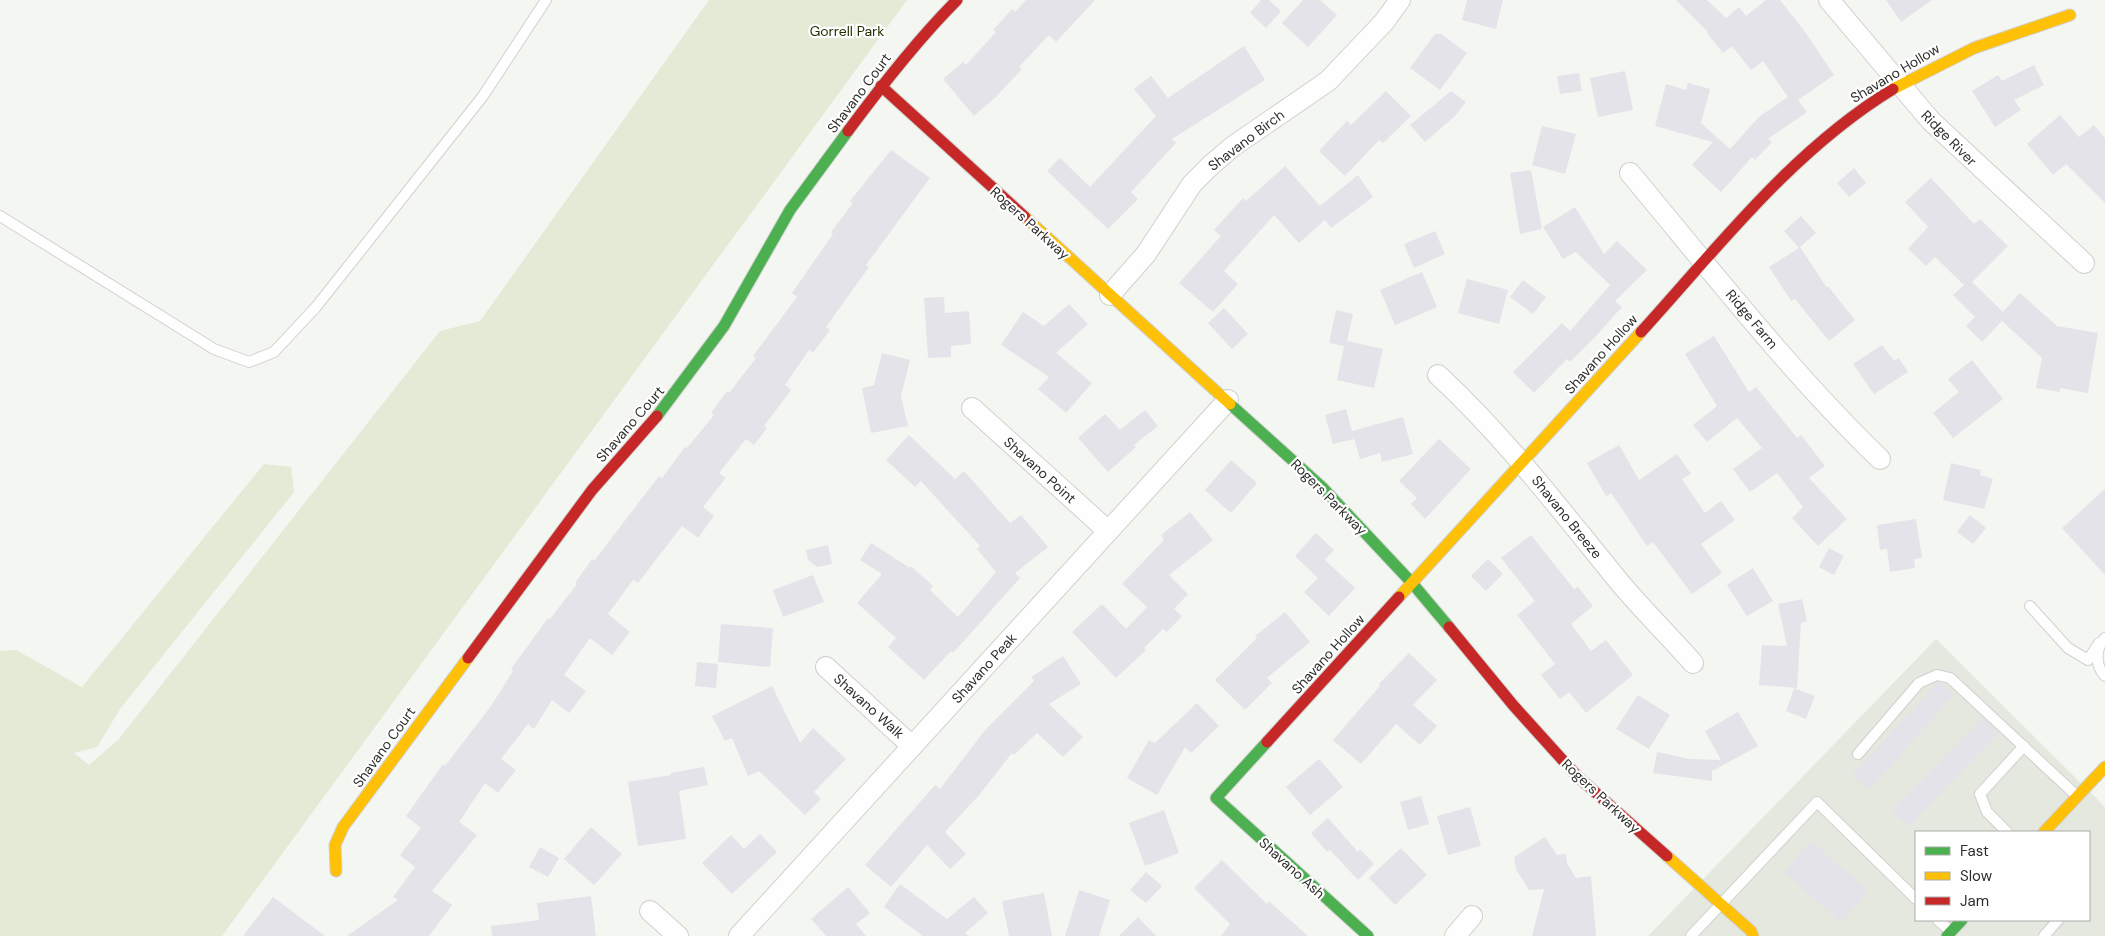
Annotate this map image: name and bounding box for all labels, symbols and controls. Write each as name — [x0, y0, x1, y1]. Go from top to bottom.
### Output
park label: Gorrell Park — [810, 22, 884, 40]
street label: Shavano Hollow — [1847, 39, 1943, 107]
street label: Shavano Court — [823, 50, 895, 136]
street label: Shavano Birch — [1204, 105, 1288, 175]
street label: Ridge River — [1917, 106, 1981, 170]
street label: Rogers Parkway — [987, 183, 1074, 263]
street label: Ridge Farm — [1722, 286, 1782, 352]
street label: Shavano Hollow — [1561, 310, 1642, 398]
street label: Shavano Court — [592, 382, 668, 466]
street label: Shavano Point — [1000, 433, 1080, 507]
street label: Rogers Parkway — [1287, 455, 1371, 539]
street label: Shavano Breeze — [1528, 472, 1606, 562]
street label: Shavano Hollow — [1288, 610, 1369, 698]
street label: Shavano Peak — [948, 629, 1020, 707]
street label: Shavano Walk — [830, 670, 908, 742]
street label: Shavano Court — [349, 703, 419, 791]
street label: Rogers Parkway — [1558, 755, 1644, 837]
legend — [1915, 831, 2090, 921]
street label: Shavano Ash — [1255, 834, 1329, 902]
text: Fast — [1960, 841, 1989, 861]
text: Slow — [1960, 866, 1993, 886]
text: Jam — [1960, 891, 1989, 911]

